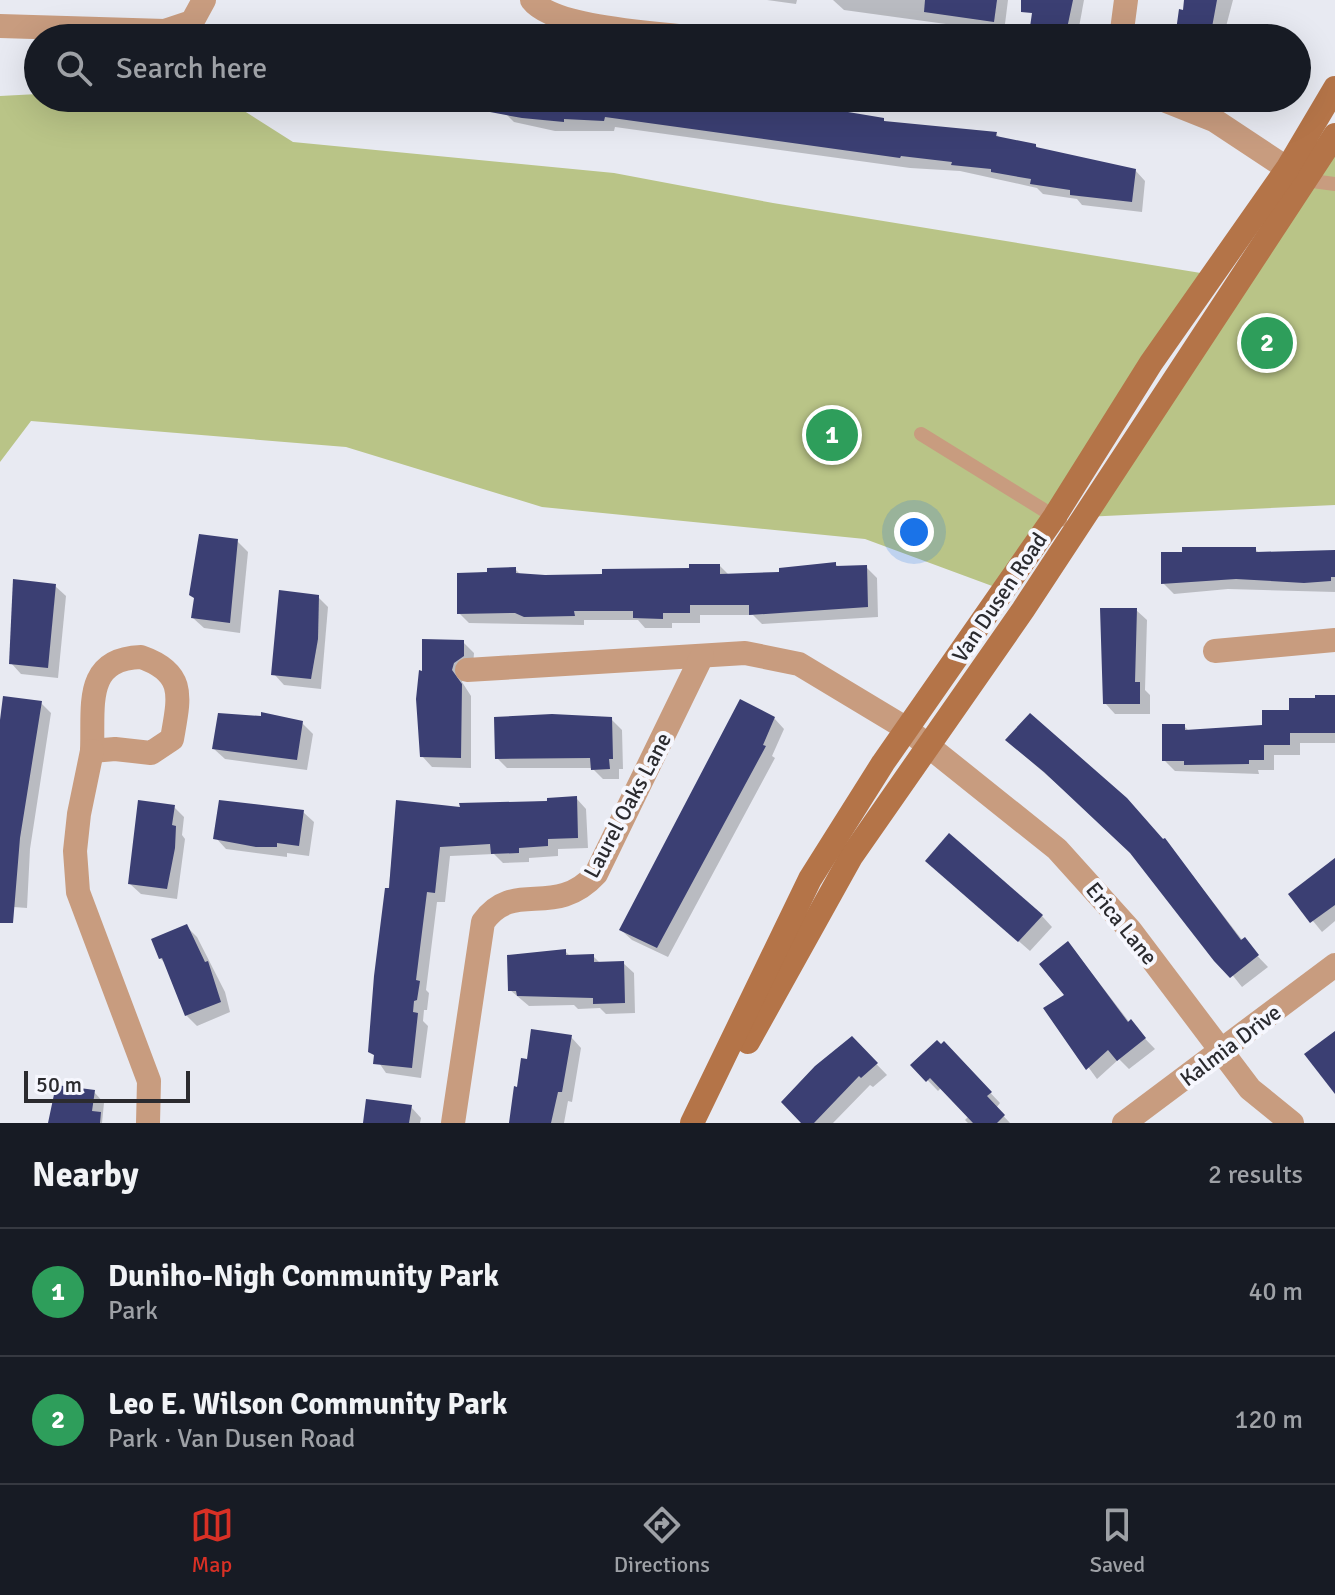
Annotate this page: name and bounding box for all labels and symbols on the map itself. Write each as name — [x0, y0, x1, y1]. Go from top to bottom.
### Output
pin: 2 — [1241, 313, 1293, 373]
pin: 1 — [806, 405, 858, 465]
your location — [894, 512, 934, 552]
street label: Van Dusen Road — [946, 527, 1053, 667]
street label: Laurel Oaks Lane — [578, 728, 677, 883]
street label: Erica Lane — [1080, 876, 1163, 970]
street label: Kalmia Drive — [1174, 999, 1286, 1092]
scale bar — [24, 1067, 190, 1103]

